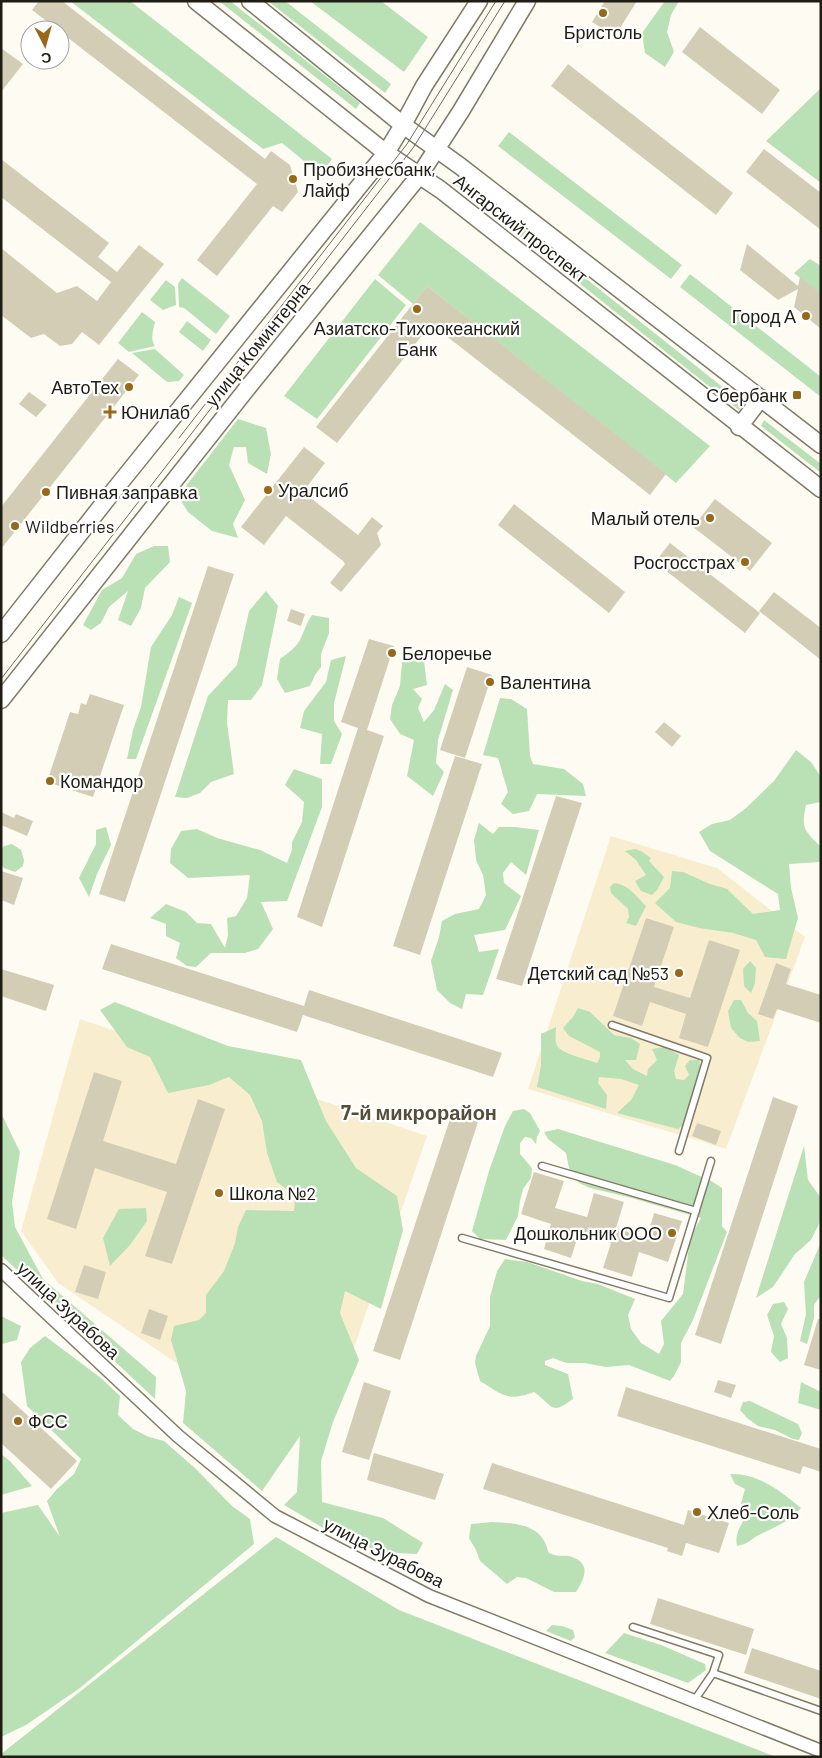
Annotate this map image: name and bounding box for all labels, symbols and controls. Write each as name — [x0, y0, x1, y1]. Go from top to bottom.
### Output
marker: Бристоль — [597, 7, 609, 19]
north arrow — [20, 20, 70, 70]
place label: Бристоль — [564, 21, 642, 43]
text: С — [40, 49, 52, 67]
place label: Пробизнесбанк, Лайф — [303, 158, 436, 201]
street label: Ангарский проспект — [450, 169, 592, 287]
marker: Пробизнесбанк, Лайф — [287, 173, 299, 185]
street label: улица Коминтерна — [200, 276, 315, 411]
marker: Азиатско-Тихоокеанский Банк — [411, 303, 423, 315]
place label: Город А — [732, 305, 796, 327]
marker: Город А — [800, 310, 812, 322]
place label: Азиатско-Тихоокеанский Банк — [314, 317, 520, 360]
place label: АвтоТех — [51, 376, 119, 398]
marker: АвтоТех — [123, 381, 135, 393]
place label: Сбербанк — [706, 384, 787, 406]
marker: Сбербанк — [791, 389, 803, 401]
place label: Юнилаб — [121, 401, 190, 423]
marker: Юнилаб — [103, 405, 117, 419]
place label: Уралсиб — [278, 479, 349, 501]
place label: Пивная заправка — [56, 481, 199, 503]
marker: Уралсиб — [262, 484, 274, 496]
marker: Пивная заправка — [40, 486, 52, 498]
place label: Малый отель — [591, 507, 700, 529]
marker: Малый отель — [704, 512, 716, 524]
place label: Wildberries — [25, 515, 114, 537]
marker: Wildberries — [9, 520, 21, 532]
place label: Росгосстрах — [633, 551, 735, 573]
marker: Росгосстрах — [739, 556, 751, 568]
place label: Белоречье — [402, 642, 492, 664]
marker: Белоречье — [386, 647, 398, 659]
place label: Валентина — [500, 671, 592, 693]
marker: Валентина — [484, 676, 496, 688]
place label: Командор — [60, 770, 143, 792]
marker: Командор — [44, 775, 56, 787]
place label: Детский сад №53 — [528, 962, 669, 984]
marker: Детский сад №53 — [673, 967, 685, 979]
district label: 7-й микрорайон — [341, 1100, 497, 1124]
place label: Школа №2 — [229, 1182, 316, 1204]
marker: Школа №2 — [213, 1187, 225, 1199]
place label: Дошкольник ООО — [514, 1222, 662, 1244]
marker: Дошкольник ООО — [666, 1227, 678, 1239]
street label: улица Зурабова — [13, 1257, 126, 1364]
place label: ФСС — [28, 1410, 68, 1432]
marker: ФСС — [12, 1415, 24, 1427]
place label: Хлеб-Соль — [707, 1501, 799, 1523]
marker: Хлеб-Соль — [691, 1506, 703, 1518]
street label: улица Зурабова — [320, 1512, 449, 1592]

